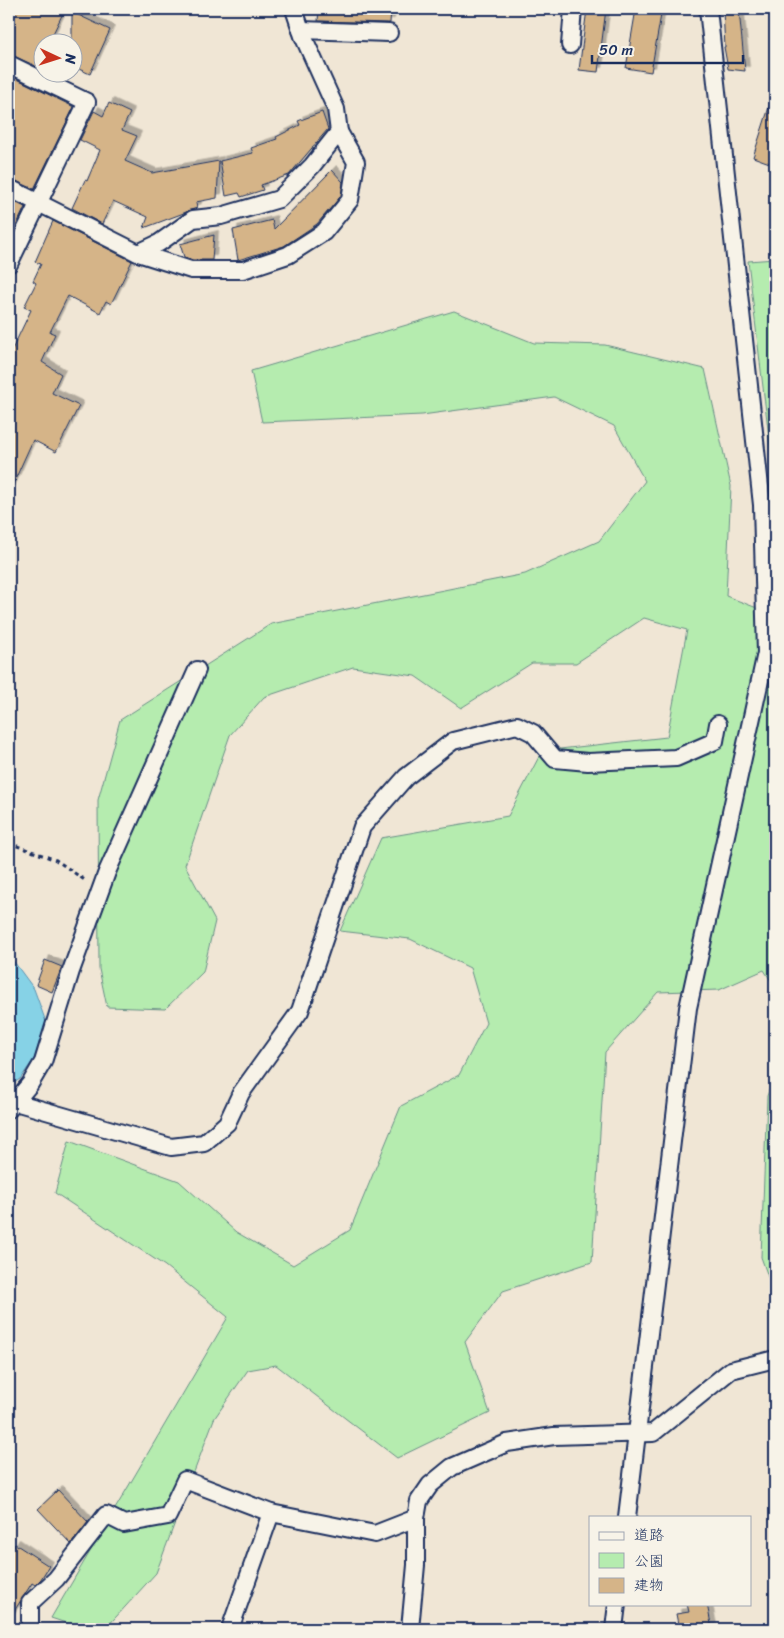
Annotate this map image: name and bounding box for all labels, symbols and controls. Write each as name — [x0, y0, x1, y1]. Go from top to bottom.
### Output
north arrow — [32, 32, 82, 82]
scale bar — [592, 32, 743, 64]
text: 50 m — [599, 37, 634, 63]
text: N — [58, 52, 83, 65]
legend — [589, 1516, 752, 1606]
text: 道路 — [634, 1522, 664, 1548]
text: 公園 — [634, 1548, 664, 1574]
text: 建物 — [634, 1572, 664, 1598]

